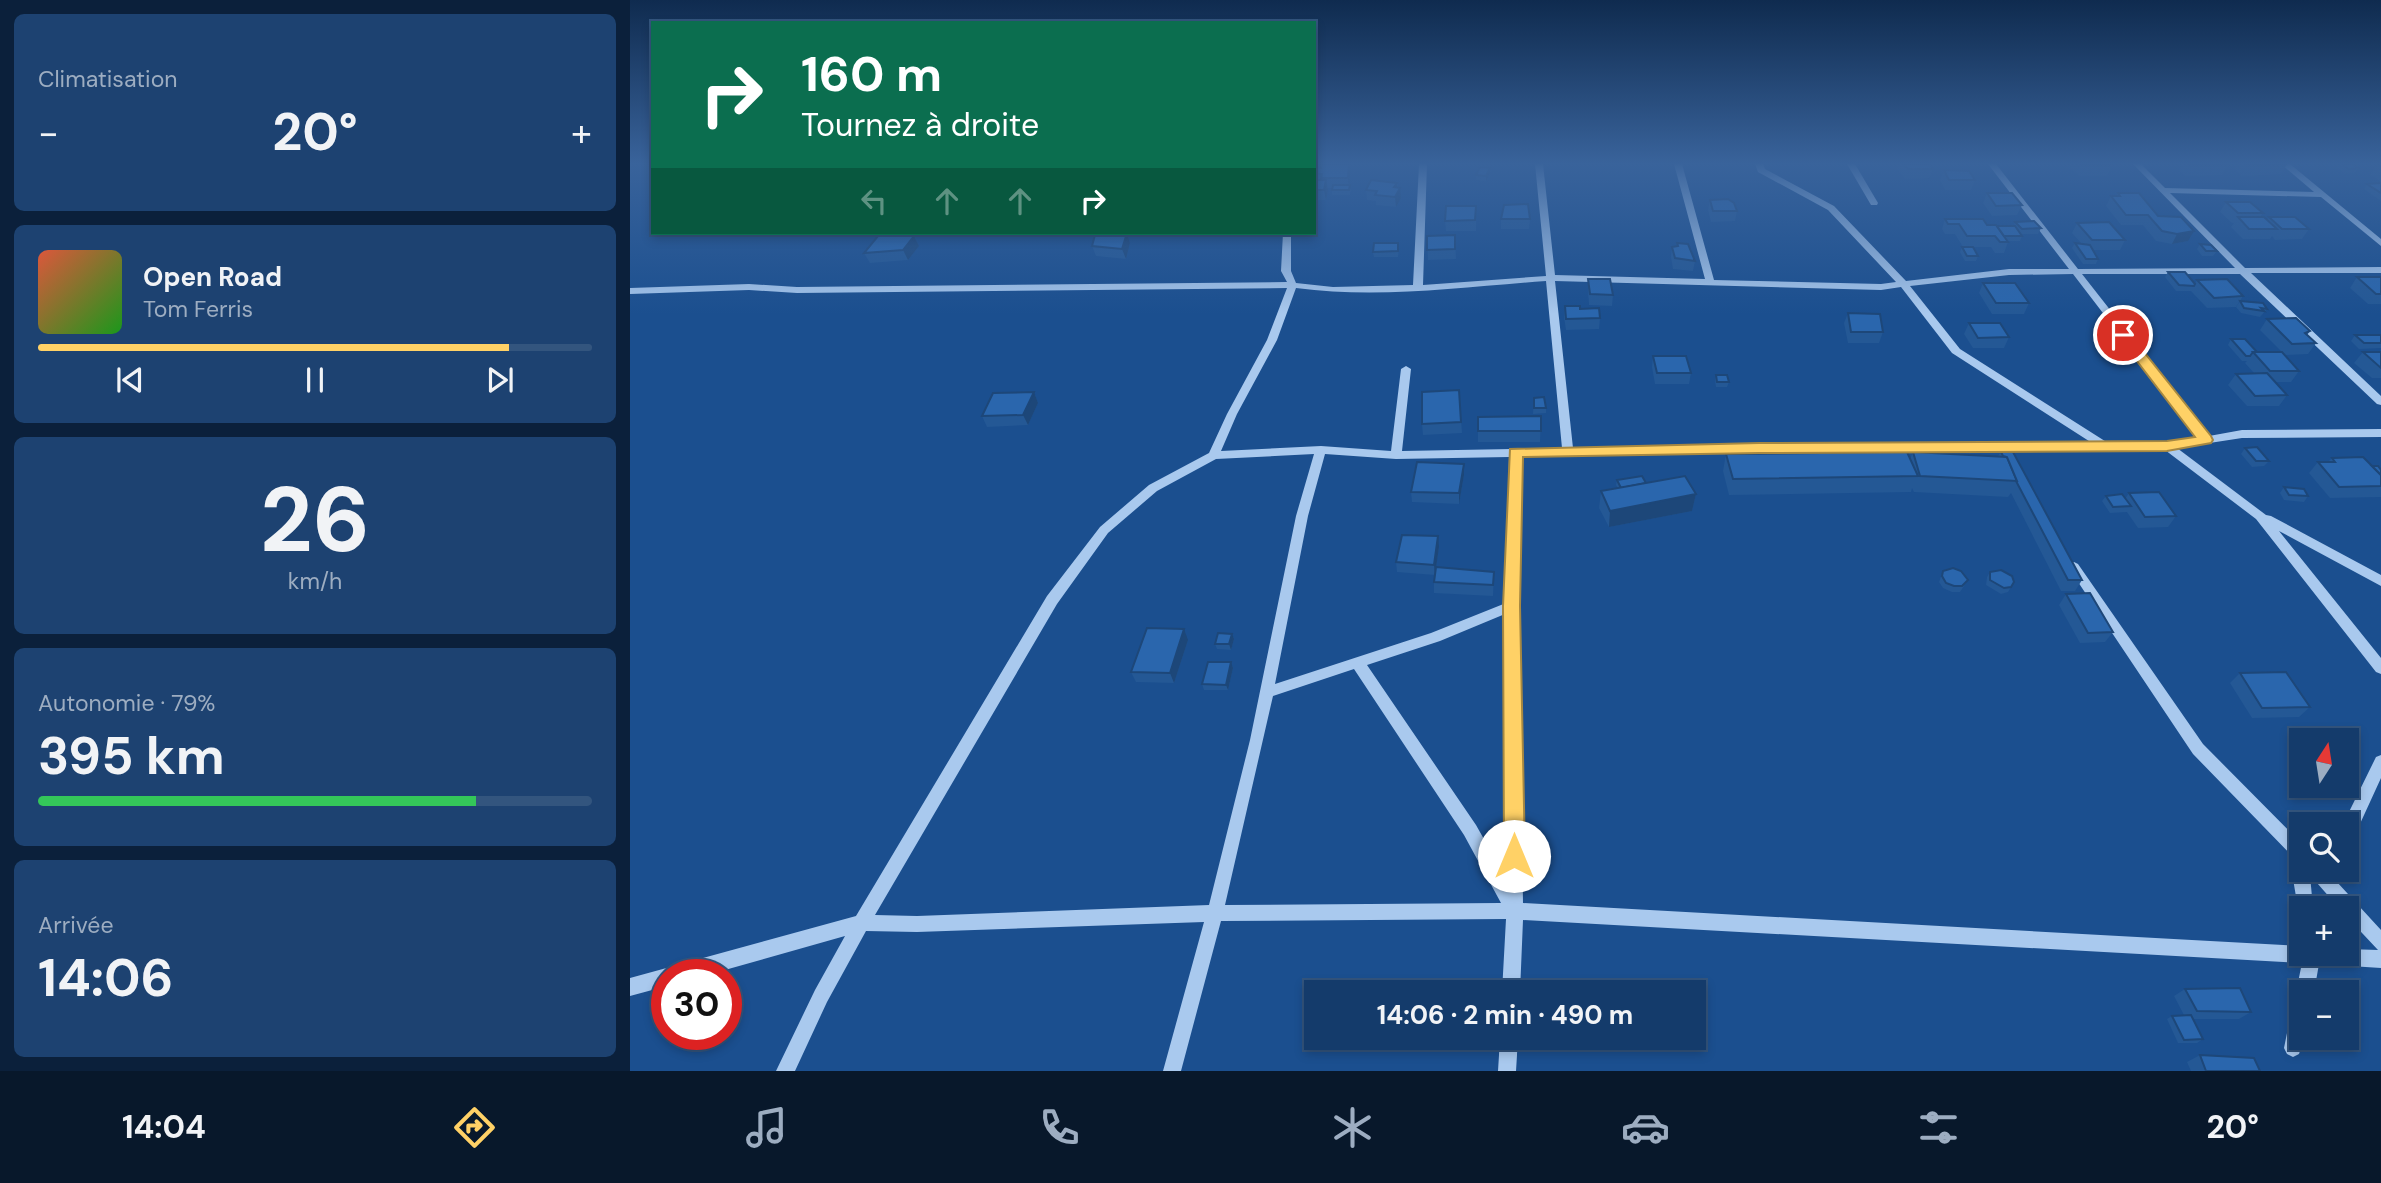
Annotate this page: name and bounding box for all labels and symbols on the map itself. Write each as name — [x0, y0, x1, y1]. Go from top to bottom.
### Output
pin — [2093, 305, 2153, 365]
north arrow — [2289, 728, 2359, 798]
position arrow — [1477, 819, 1551, 893]
speed limit sign: 30 — [651, 959, 742, 1050]

